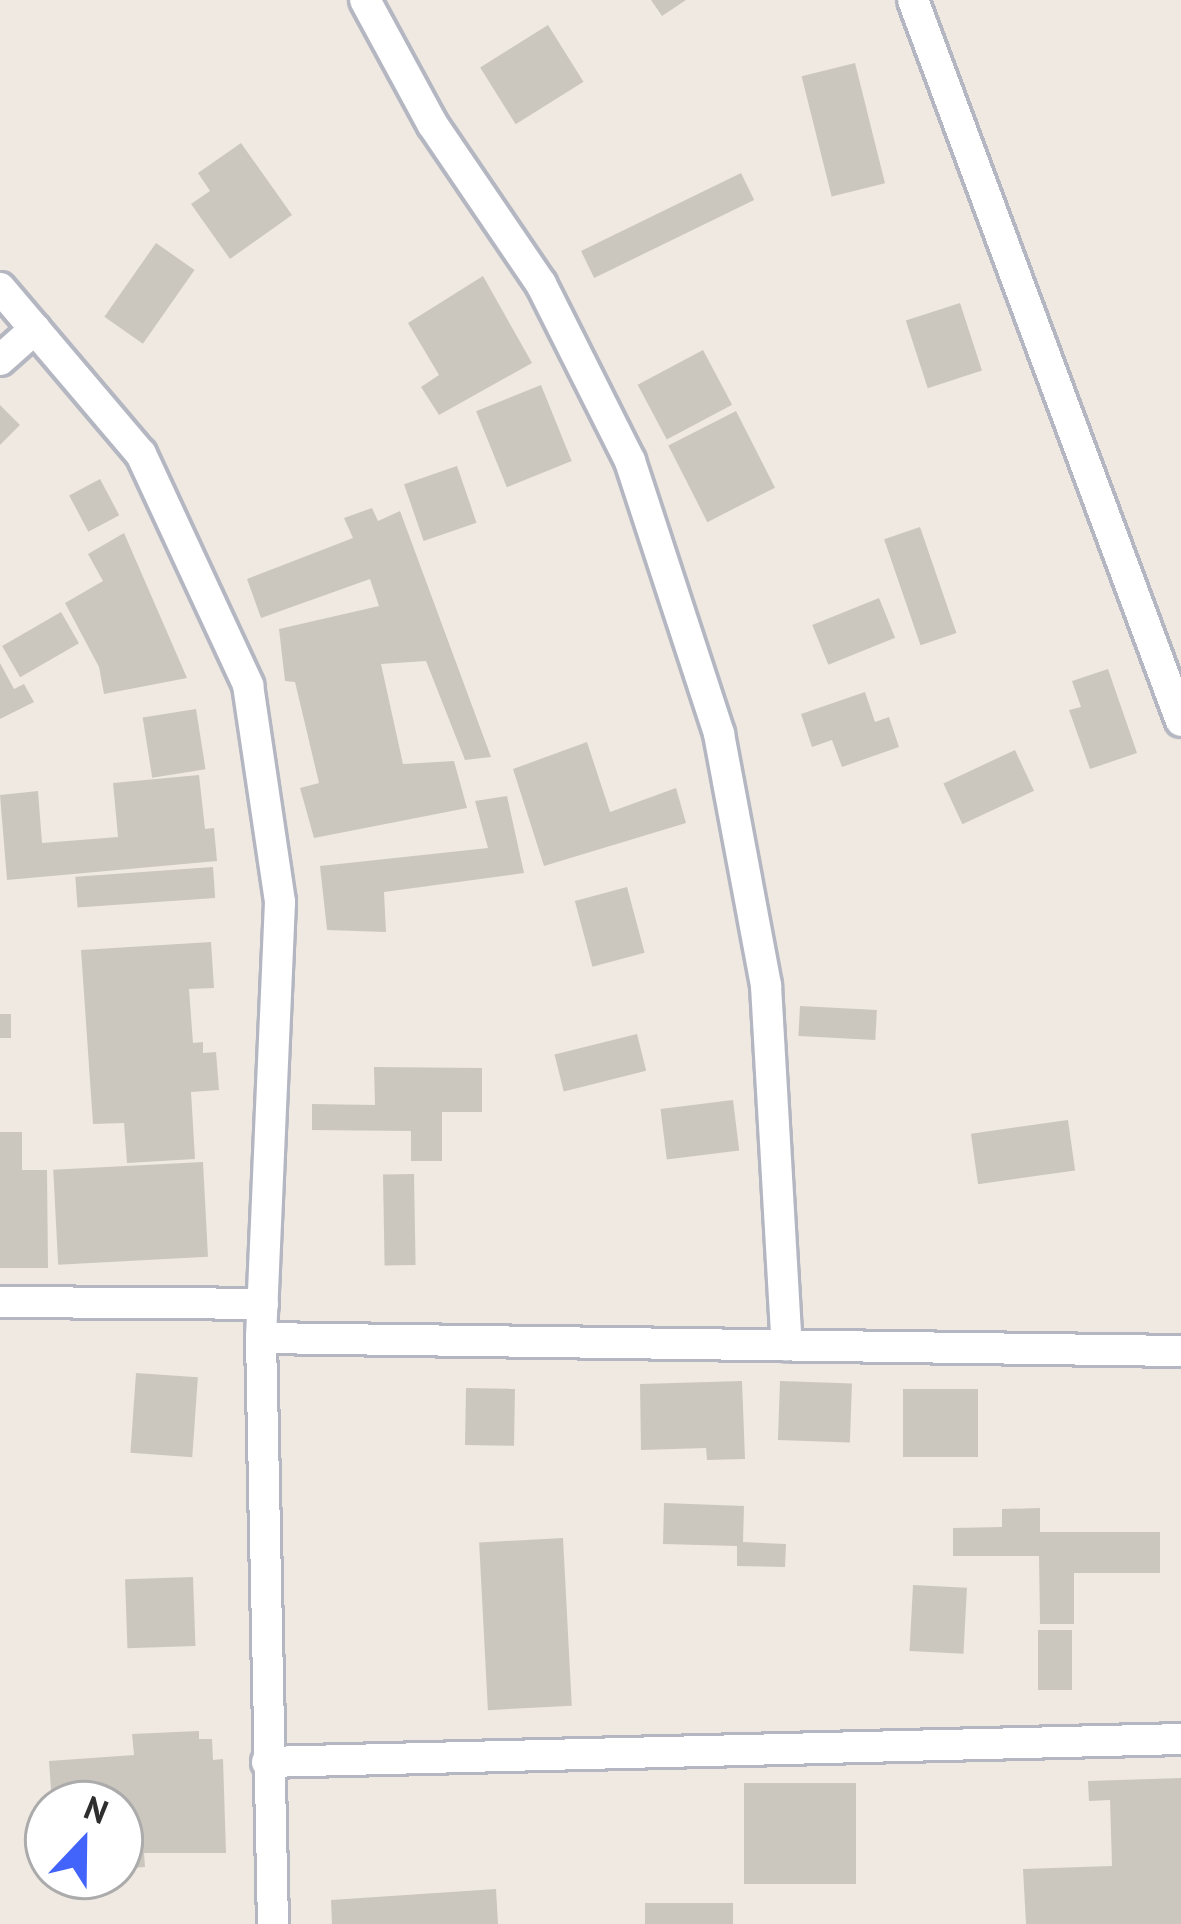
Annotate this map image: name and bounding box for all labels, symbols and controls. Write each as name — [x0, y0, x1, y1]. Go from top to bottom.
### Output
north arrow — [24, 1780, 144, 1900]
text: N — [78, 1785, 115, 1833]

